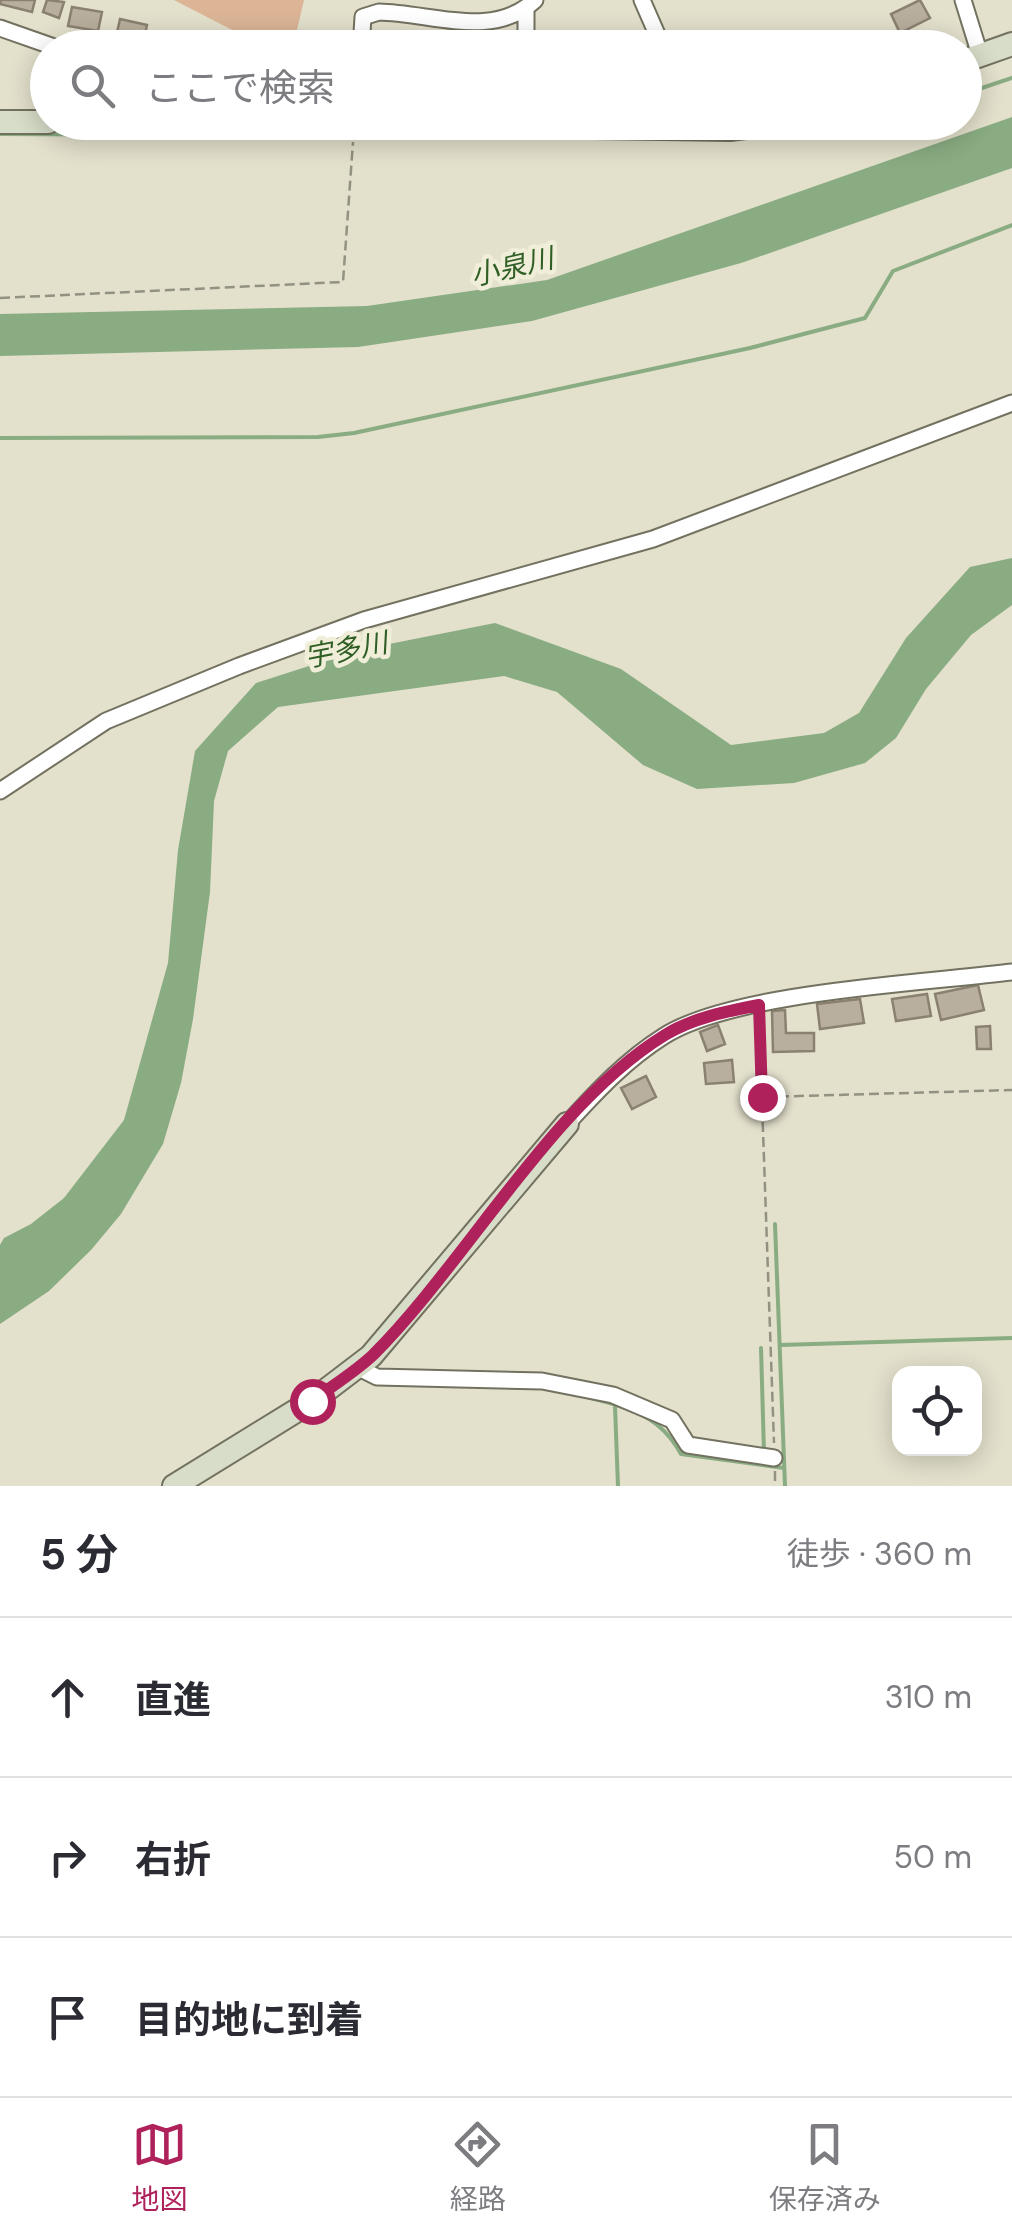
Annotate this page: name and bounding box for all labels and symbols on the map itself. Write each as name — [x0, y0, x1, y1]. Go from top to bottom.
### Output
water label: 小泉川 — [467, 239, 560, 294]
water label: 宇多川 — [301, 623, 394, 676]
route end — [740, 1075, 786, 1121]
route start — [290, 1379, 336, 1425]

